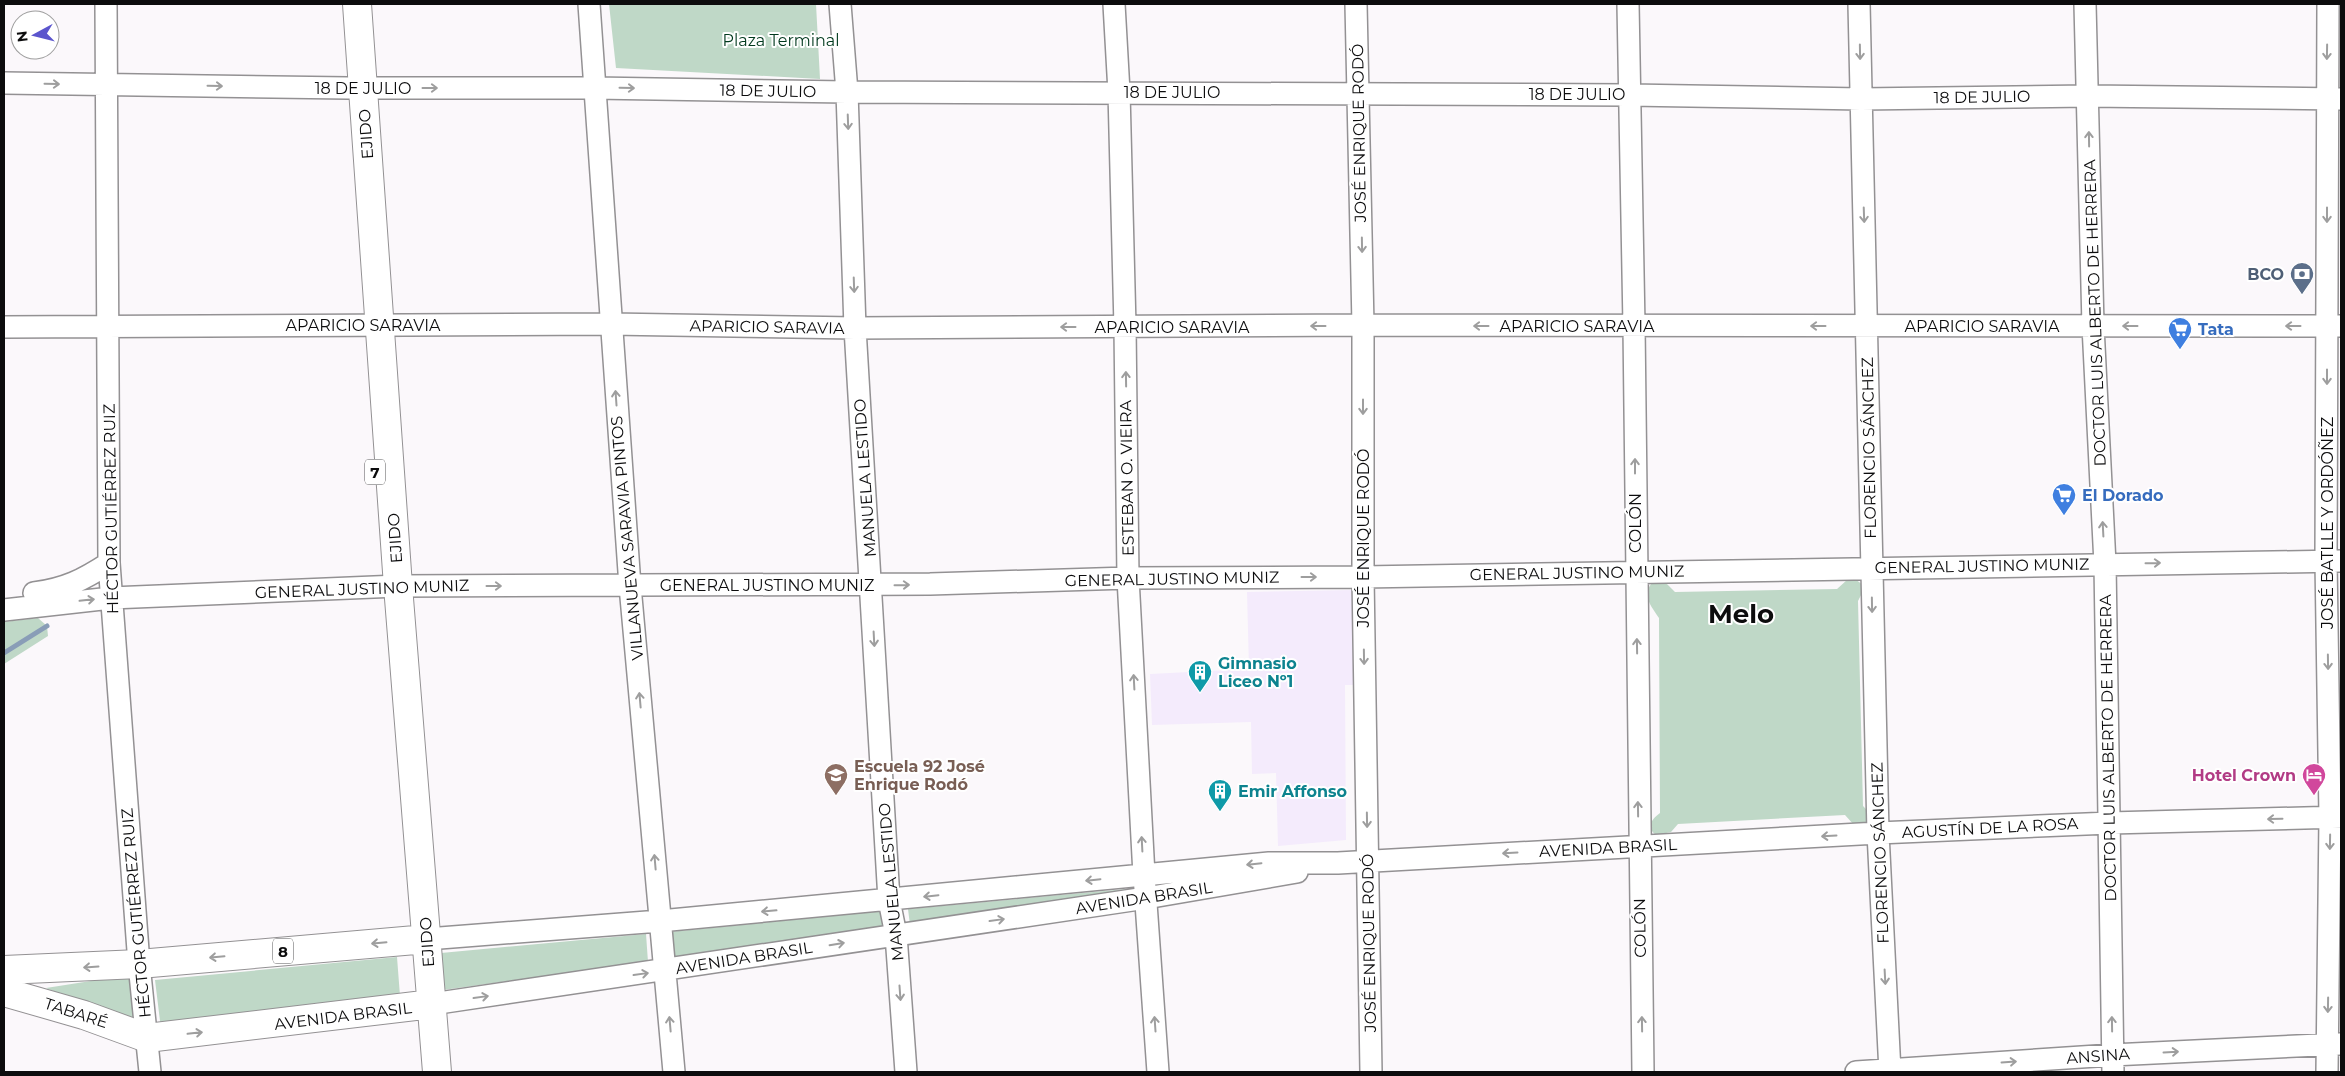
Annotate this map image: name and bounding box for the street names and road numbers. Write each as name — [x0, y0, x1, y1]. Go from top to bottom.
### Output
street label: JOSÉ ENRIQUE RODÓ — [1348, 43, 1370, 224]
street label: 18 DE JULIO — [315, 79, 411, 98]
street label: 18 DE JULIO — [720, 81, 816, 101]
street label: 18 DE JULIO — [1124, 83, 1220, 102]
street label: 18 DE JULIO — [1529, 85, 1625, 104]
street label: 18 DE JULIO — [1934, 87, 2030, 107]
street label: EJIDO — [355, 108, 377, 160]
street label: DOCTOR LUIS ALBERTO DE HERRERA — [2080, 159, 2110, 467]
street label: APARICIO SARAVIA — [286, 316, 441, 335]
street label: APARICIO SARAVIA — [689, 316, 845, 338]
street label: APARICIO SARAVIA — [1500, 317, 1655, 336]
street label: APARICIO SARAVIA — [1905, 317, 2060, 336]
street label: APARICIO SARAVIA — [1095, 318, 1250, 337]
street label: FLORENCIO SÁNCHEZ — [1858, 357, 1880, 539]
street label: MANUELA LESTIDO — [850, 398, 880, 558]
street label: ESTEBAN O. VIEIRA — [1116, 399, 1138, 556]
street label: HÉCTOR GUTIÉRREZ RUIZ — [100, 404, 122, 614]
street label: VILLANUEVA SARAVIA PINTOS — [607, 415, 647, 661]
street label: JOSÉ BATLLE Y ORDÓÑEZ — [2318, 417, 2337, 630]
street label: JOSÉ ENRIQUE RODÓ — [1354, 449, 1373, 628]
road number: 7 — [365, 460, 385, 484]
street label: COLÓN — [1626, 493, 1645, 553]
street label: EJIDO — [384, 512, 406, 564]
street label: GENERAL JUSTINO MUNIZ — [1875, 555, 2089, 577]
street label: GENERAL JUSTINO MUNIZ — [1470, 562, 1684, 584]
street label: GENERAL JUSTINO MUNIZ — [1065, 568, 1279, 590]
street label: GENERAL JUSTINO MUNIZ — [254, 576, 470, 602]
street label: GENERAL JUSTINO MUNIZ — [660, 576, 874, 595]
street label: DOCTOR LUIS ALBERTO DE HERRERA — [2096, 594, 2120, 902]
street label: FLORENCIO SÁNCHEZ — [1867, 762, 1893, 944]
street label: MANUELA LESTIDO — [875, 802, 907, 962]
street label: HÉCTOR GUTIÉRREZ RUIZ — [117, 807, 155, 1019]
street label: AGUSTÍN DE LA ROSA — [1901, 814, 2079, 842]
street label: AVENIDA BRASIL — [1538, 835, 1678, 861]
street label: JOSÉ ENRIQUE RODÓ — [1358, 853, 1380, 1034]
street label: AVENIDA BRASIL — [1074, 878, 1214, 918]
street label: COLÓN — [1630, 898, 1650, 958]
street label: EJIDO — [416, 916, 438, 968]
road number: 8 — [273, 938, 293, 964]
street label: AVENIDA BRASIL — [674, 938, 814, 978]
street label: TABARÉ — [42, 994, 110, 1032]
street label: AVENIDA BRASIL — [273, 998, 413, 1034]
street label: ANSINA — [2066, 1044, 2131, 1068]

